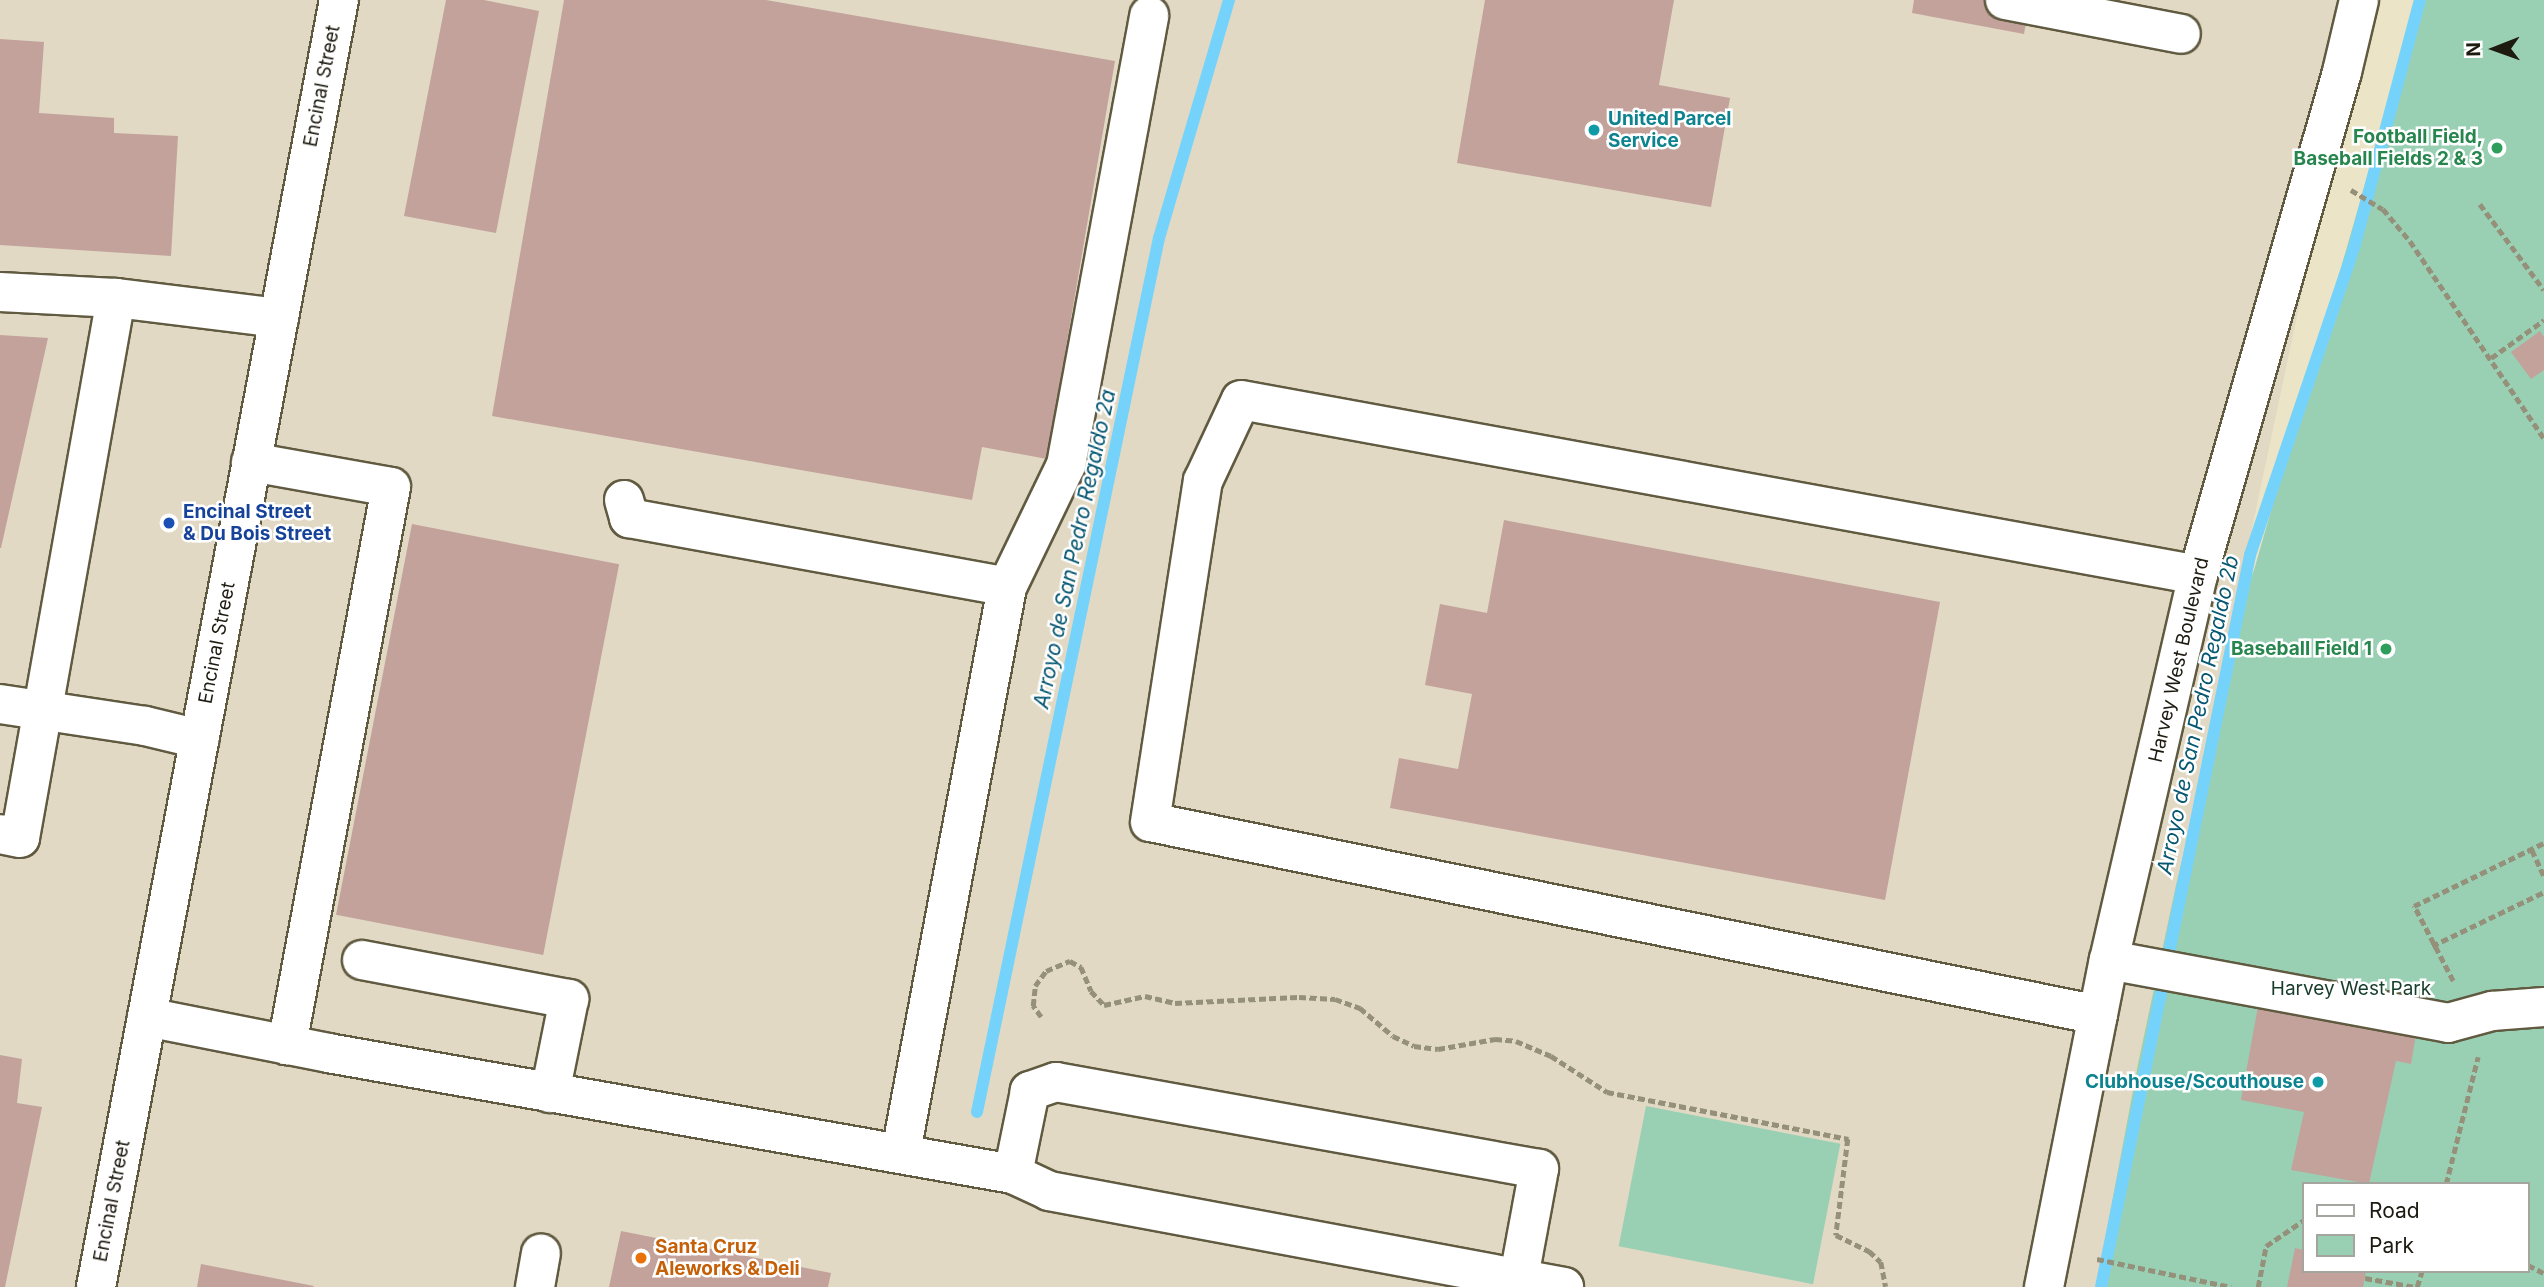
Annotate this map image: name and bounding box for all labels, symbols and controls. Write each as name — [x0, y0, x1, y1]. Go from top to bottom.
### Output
north arrow — [2460, 14, 2530, 84]
street label: Encinal Street — [299, 23, 345, 149]
text: N — [2462, 42, 2485, 57]
place label: United Parcel Service — [1608, 108, 1731, 152]
marker: United Parcel Service — [1586, 122, 1602, 138]
place label: Football Field, Baseball Fields 2 & 3 — [2294, 126, 2483, 170]
marker: Football Field, Baseball Fields 2 & 3 — [2489, 140, 2505, 156]
water label: Arroyo de San Pedro Regaldo 2a — [1029, 387, 1121, 711]
place label: Encinal Street & Du Bois Street — [183, 501, 331, 545]
marker: Encinal Street & Du Bois Street — [161, 515, 177, 531]
water label: Arroyo de San Pedro Regaldo 2b — [2152, 553, 2244, 877]
street label: Harvey West Boulevard — [2144, 555, 2214, 765]
street label: Encinal Street — [194, 580, 240, 706]
place label: Baseball Field 1 — [2231, 638, 2372, 660]
marker: Baseball Field 1 — [2378, 641, 2394, 657]
park label: Harvey West Park — [2271, 978, 2431, 1000]
place label: Clubhouse/Scouthouse — [2085, 1071, 2304, 1093]
marker: Clubhouse/Scouthouse — [2310, 1074, 2326, 1090]
street label: Encinal Street — [89, 1138, 135, 1264]
legend — [2302, 1182, 2530, 1273]
text: Road — [2369, 1198, 2420, 1223]
text: Park — [2369, 1233, 2414, 1258]
place label: Santa Cruz Aleworks & Deli — [655, 1236, 800, 1280]
marker: Santa Cruz Aleworks & Deli — [633, 1250, 649, 1266]

